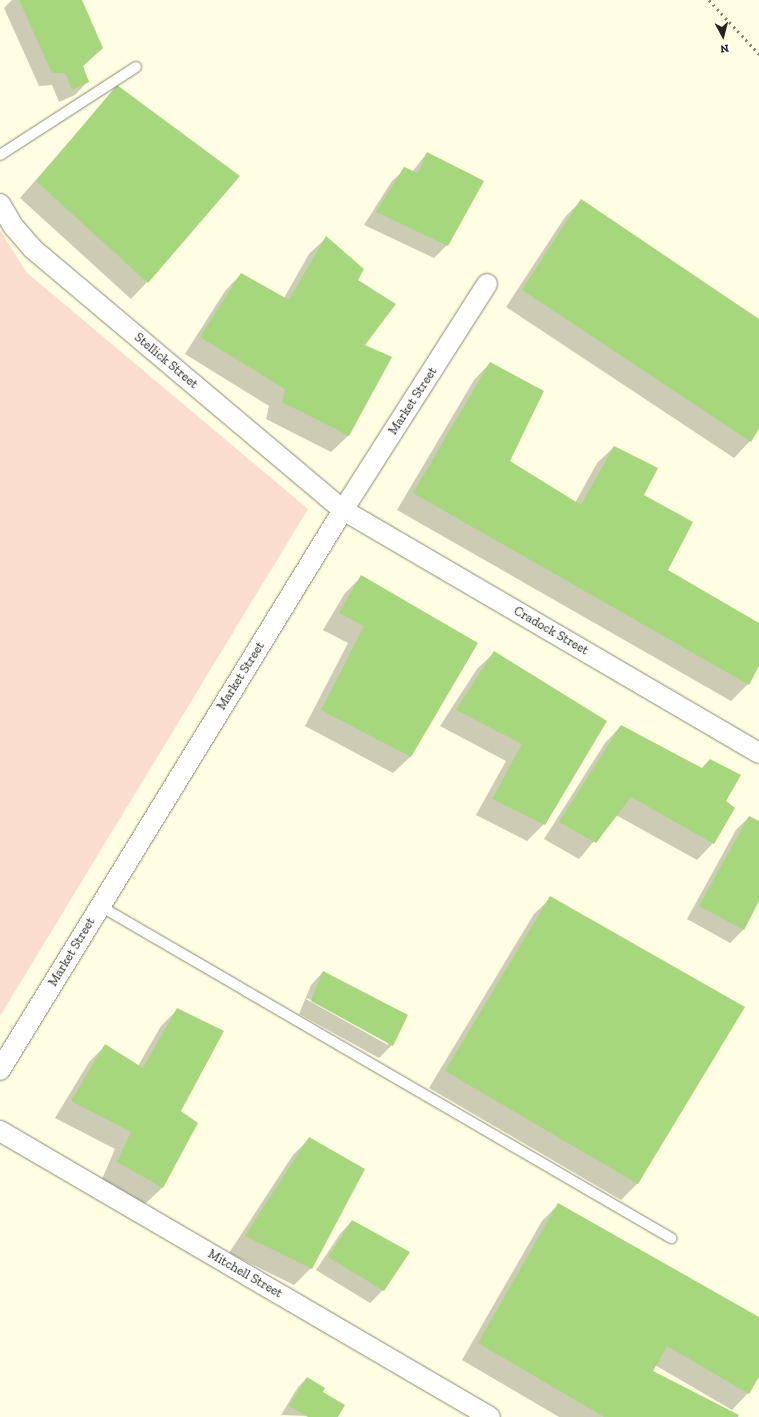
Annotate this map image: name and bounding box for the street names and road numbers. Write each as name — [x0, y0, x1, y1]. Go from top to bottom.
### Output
street label: Stellick Street — [131, 330, 201, 392]
street label: Market Street — [385, 364, 441, 438]
street label: Cradock Street — [511, 603, 591, 659]
street label: Market Street — [214, 639, 268, 713]
street label: Market Street — [45, 915, 99, 989]
street label: Mitchell Street — [205, 1246, 285, 1302]

